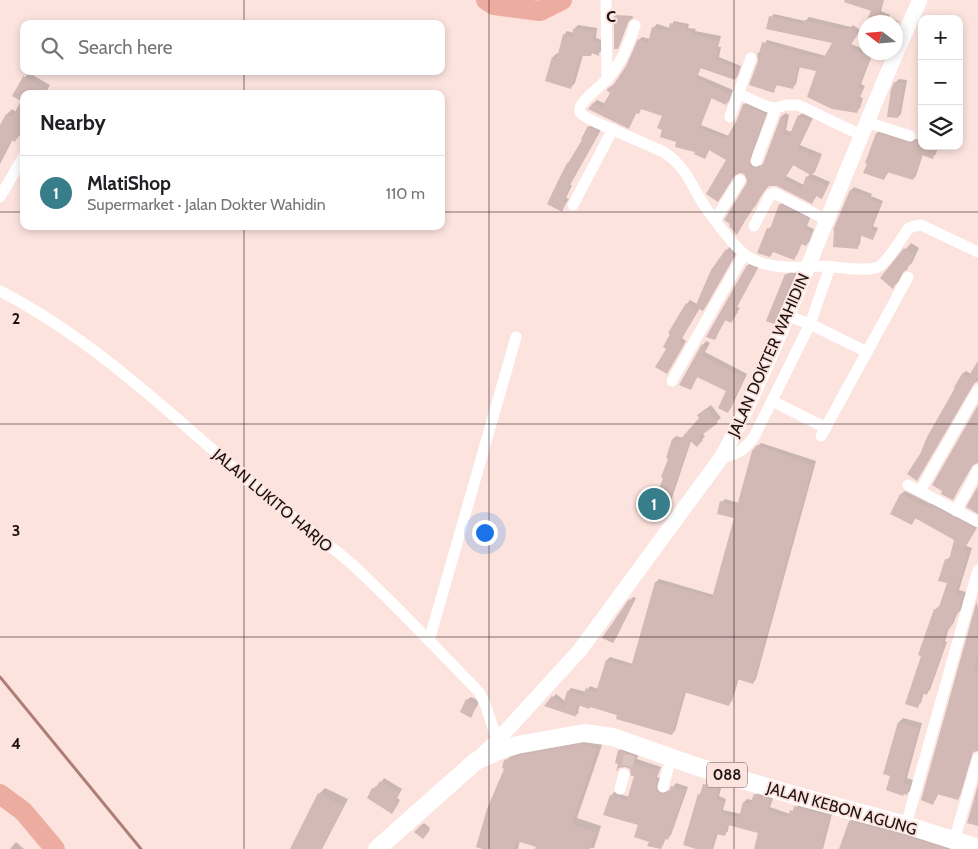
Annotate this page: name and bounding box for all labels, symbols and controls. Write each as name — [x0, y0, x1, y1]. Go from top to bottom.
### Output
text: C — [606, 7, 616, 26]
north arrow — [858, 15, 903, 60]
map controls — [918, 15, 963, 150]
button: + — [918, 15, 963, 60]
search box — [20, 20, 445, 75]
icon: search — [38, 34, 66, 62]
text: Search here — [78, 36, 172, 59]
button: − — [918, 60, 963, 105]
button: layers — [918, 105, 963, 150]
text: Nearby — [40, 110, 106, 135]
text: MlatiShop — [87, 172, 171, 195]
text: 1 — [53, 184, 59, 203]
text: 110 m — [386, 184, 425, 203]
text: Supermarket · Jalan Dokter Wahidin — [87, 195, 326, 214]
street label: JALAN DOKTER WAHIDIN — [723, 270, 813, 441]
text: 2 — [12, 309, 20, 328]
street label: JALAN LUKITO HARJO — [208, 444, 336, 556]
pin: 1 — [638, 485, 670, 523]
your location — [472, 520, 498, 546]
text: 3 — [12, 521, 20, 540]
text: 4 — [11, 734, 21, 753]
road number: 088 — [707, 762, 747, 788]
street label: JALAN KEBON AGUNG — [764, 778, 919, 839]

